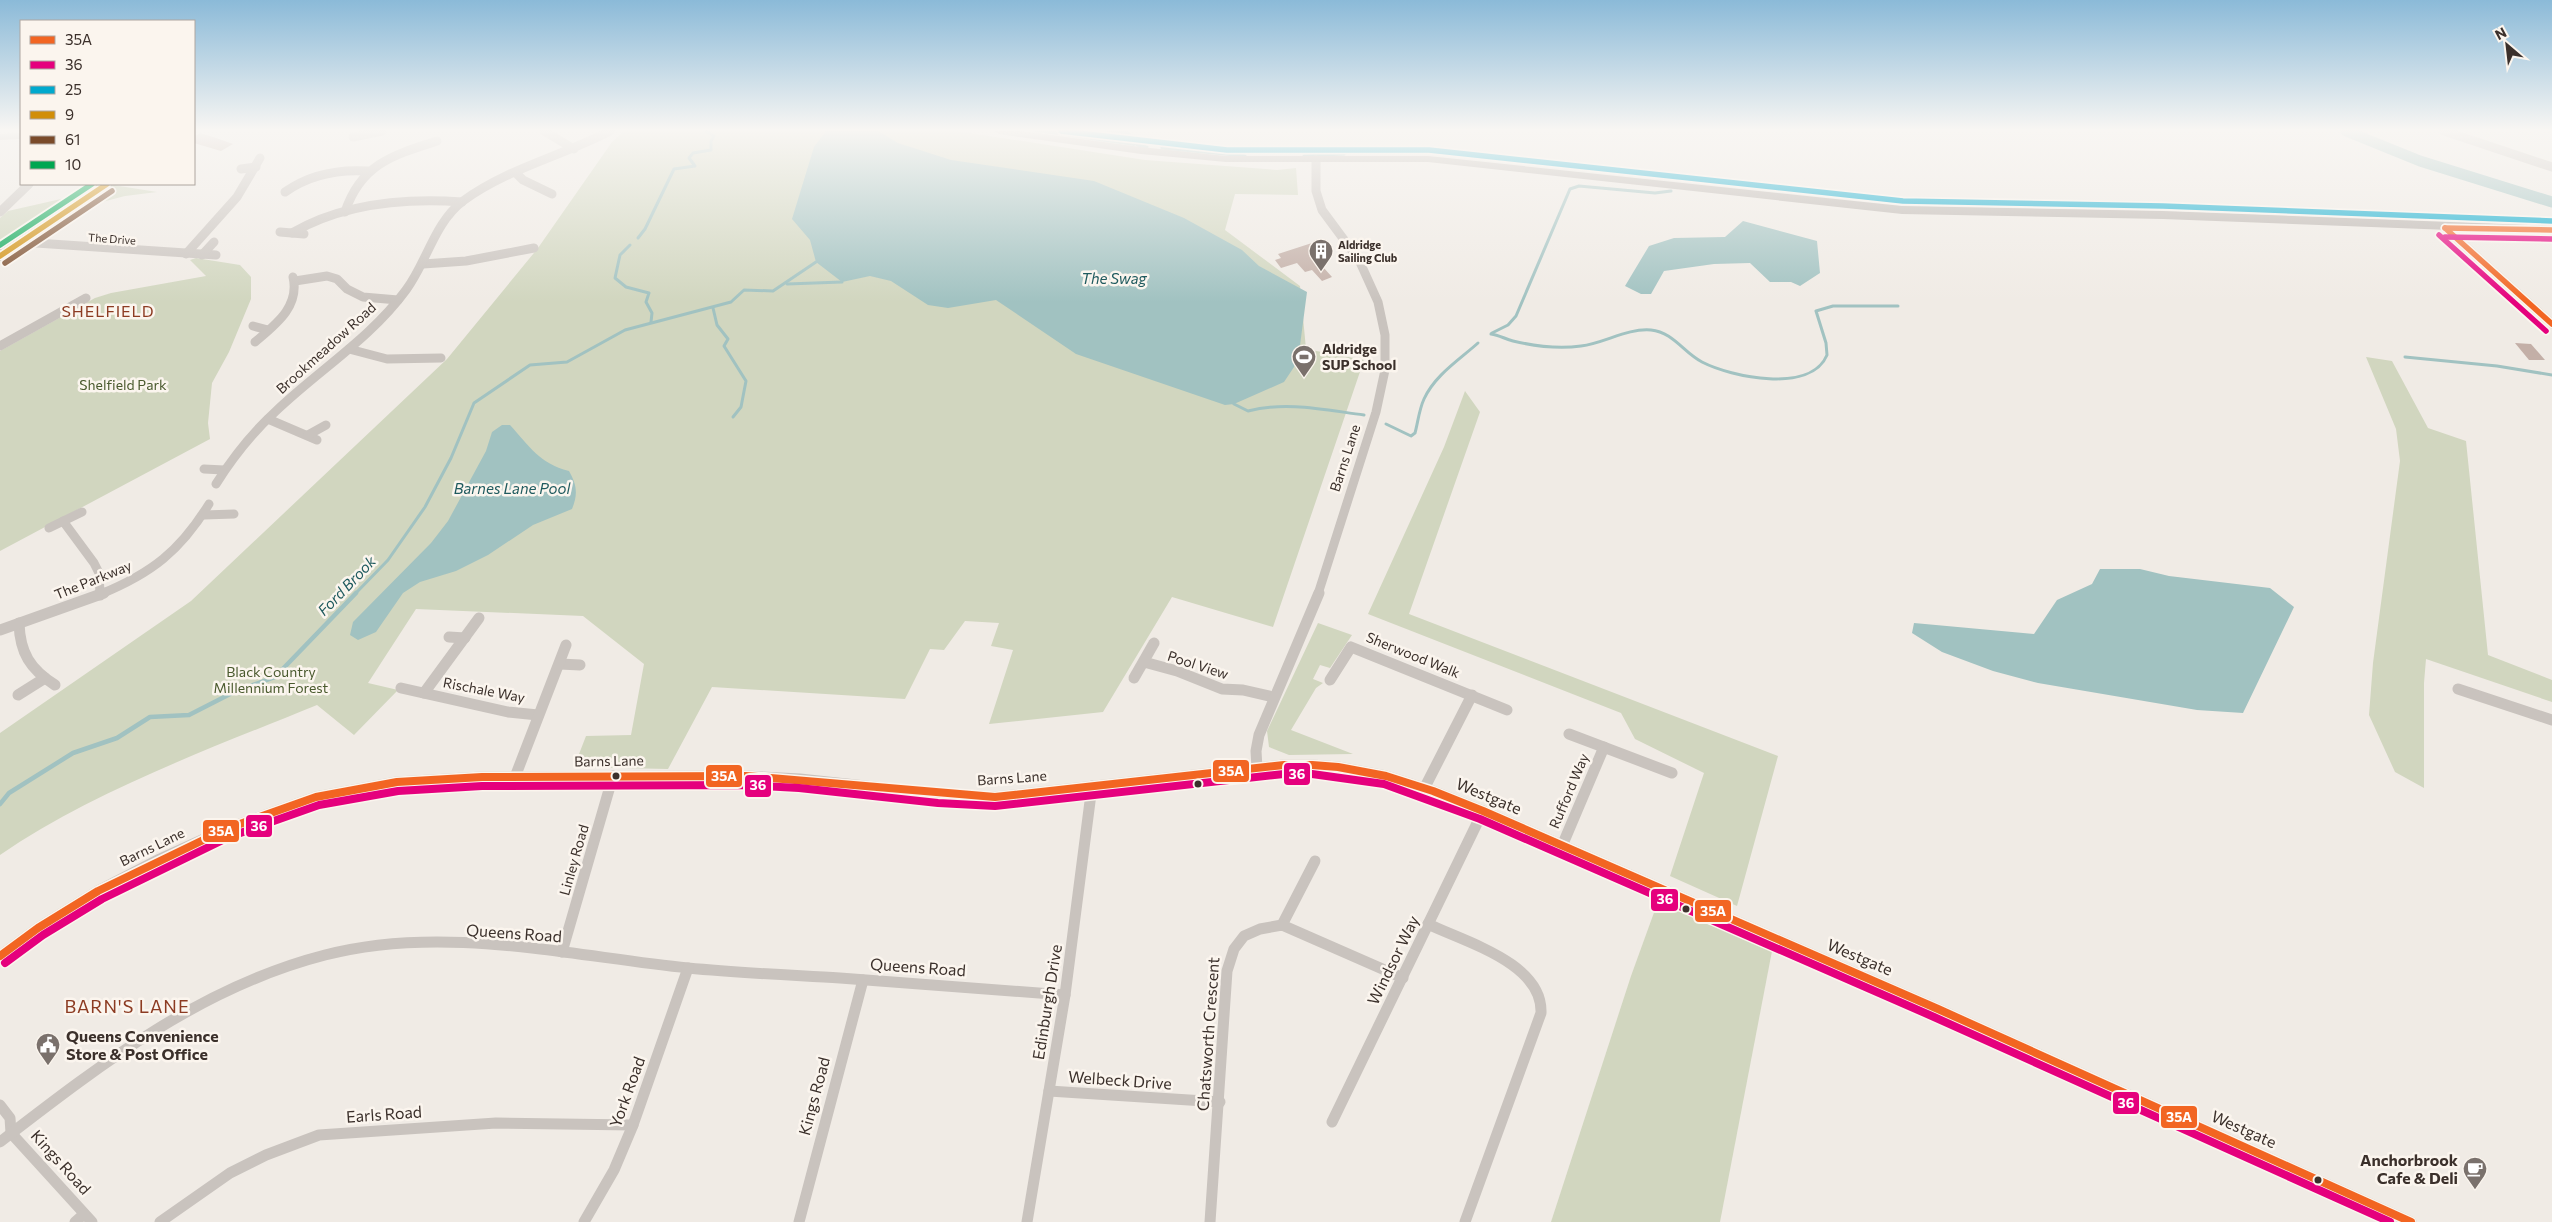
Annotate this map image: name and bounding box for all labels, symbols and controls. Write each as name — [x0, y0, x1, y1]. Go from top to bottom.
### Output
legend — [20, 20, 195, 185]
north arrow — [2482, 20, 2532, 70]
text: N — [2492, 23, 2509, 43]
text: 35A — [65, 30, 92, 48]
text: 36 — [65, 55, 83, 73]
text: 25 — [65, 80, 82, 98]
text: 9 — [65, 105, 74, 123]
text: 61 — [65, 130, 81, 148]
text: 10 — [65, 155, 81, 173]
street label: The Drive — [88, 230, 137, 247]
building icon: Aldridge Sailing Club — [1308, 238, 1334, 272]
place label: Aldridge Sailing Club — [1338, 238, 1398, 264]
water label: The Swag — [1081, 269, 1148, 287]
street label: Brookmeadow Road — [272, 298, 379, 397]
district label: SHELFIELD — [61, 301, 155, 320]
place label: Aldridge SUP School — [1322, 340, 1396, 373]
sports icon: Aldridge SUP School — [1291, 344, 1317, 378]
park label: Shelfield Park — [79, 376, 167, 393]
street label: Barns Lane — [1326, 422, 1363, 494]
water label: Barnes Lane Pool — [454, 479, 571, 497]
water label: Ford Brook — [313, 551, 380, 619]
street label: The Parkway — [52, 556, 134, 603]
street label: Sherwood Walk — [1364, 628, 1463, 681]
street label: Pool View — [1166, 647, 1231, 682]
park label: Black Country Millennium Forest — [214, 663, 329, 696]
street label: Rischale Way — [442, 673, 527, 706]
street label: Barns Lane — [574, 751, 644, 770]
street label: Rufford Way — [1545, 751, 1592, 831]
line badge: 35A — [1212, 759, 1250, 783]
text: 35A — [1218, 762, 1244, 779]
line badge: 36 — [1283, 762, 1311, 786]
line badge: 35A — [705, 764, 743, 788]
text: 36 — [1289, 765, 1306, 782]
text: 35A — [711, 767, 737, 784]
street label: Barns Lane — [977, 767, 1047, 788]
unlabelled marker — [611, 771, 621, 781]
street label: Westgate — [1454, 773, 1525, 818]
line badge: 36 — [744, 774, 772, 798]
text: 36 — [750, 776, 767, 793]
unlabelled marker — [1193, 779, 1203, 789]
line badge: 36 — [245, 814, 273, 838]
text: 36 — [251, 817, 268, 834]
line badge: 35A — [202, 819, 240, 843]
text: 35A — [208, 822, 234, 839]
street label: Linley Road — [555, 822, 592, 897]
street label: Barns Lane — [117, 824, 187, 869]
line badge: 36 — [1650, 888, 1679, 912]
text: 36 — [1657, 890, 1674, 907]
line badge: 35A — [1694, 899, 1732, 923]
text: 35A — [1700, 902, 1726, 919]
unlabelled marker — [1681, 904, 1691, 914]
street label: Windsor Way — [1363, 912, 1422, 1008]
street label: Queens Road — [466, 920, 562, 945]
street label: Westgate — [1825, 934, 1896, 979]
street label: Edinburgh Drive — [1028, 943, 1065, 1061]
street label: Queens Road — [870, 954, 966, 979]
street label: Chatsworth Crescent — [1193, 956, 1222, 1112]
district label: BARN'S LANE — [64, 995, 190, 1017]
place label: Queens Convenience Store & Post Office — [66, 1026, 219, 1063]
public building icon: Queens Convenience Store & Post Office — [35, 1032, 61, 1066]
street label: York Road — [605, 1054, 648, 1130]
street label: Kings Road — [794, 1055, 833, 1137]
street label: Welbeck Drive — [1068, 1066, 1173, 1093]
line badge: 36 — [2112, 1091, 2140, 1115]
text: 36 — [2118, 1094, 2135, 1111]
street label: Earls Road — [345, 1101, 423, 1126]
line badge: 35A — [2160, 1105, 2198, 1129]
street label: Westgate — [2209, 1106, 2280, 1151]
text: 35A — [2166, 1108, 2192, 1125]
street label: Kings Road — [27, 1125, 95, 1198]
place label: Anchorbrook Cafe & Deli — [2360, 1150, 2459, 1187]
cafe icon: Anchorbrook Cafe & Deli — [2462, 1156, 2488, 1190]
unlabelled marker — [2313, 1175, 2323, 1185]

